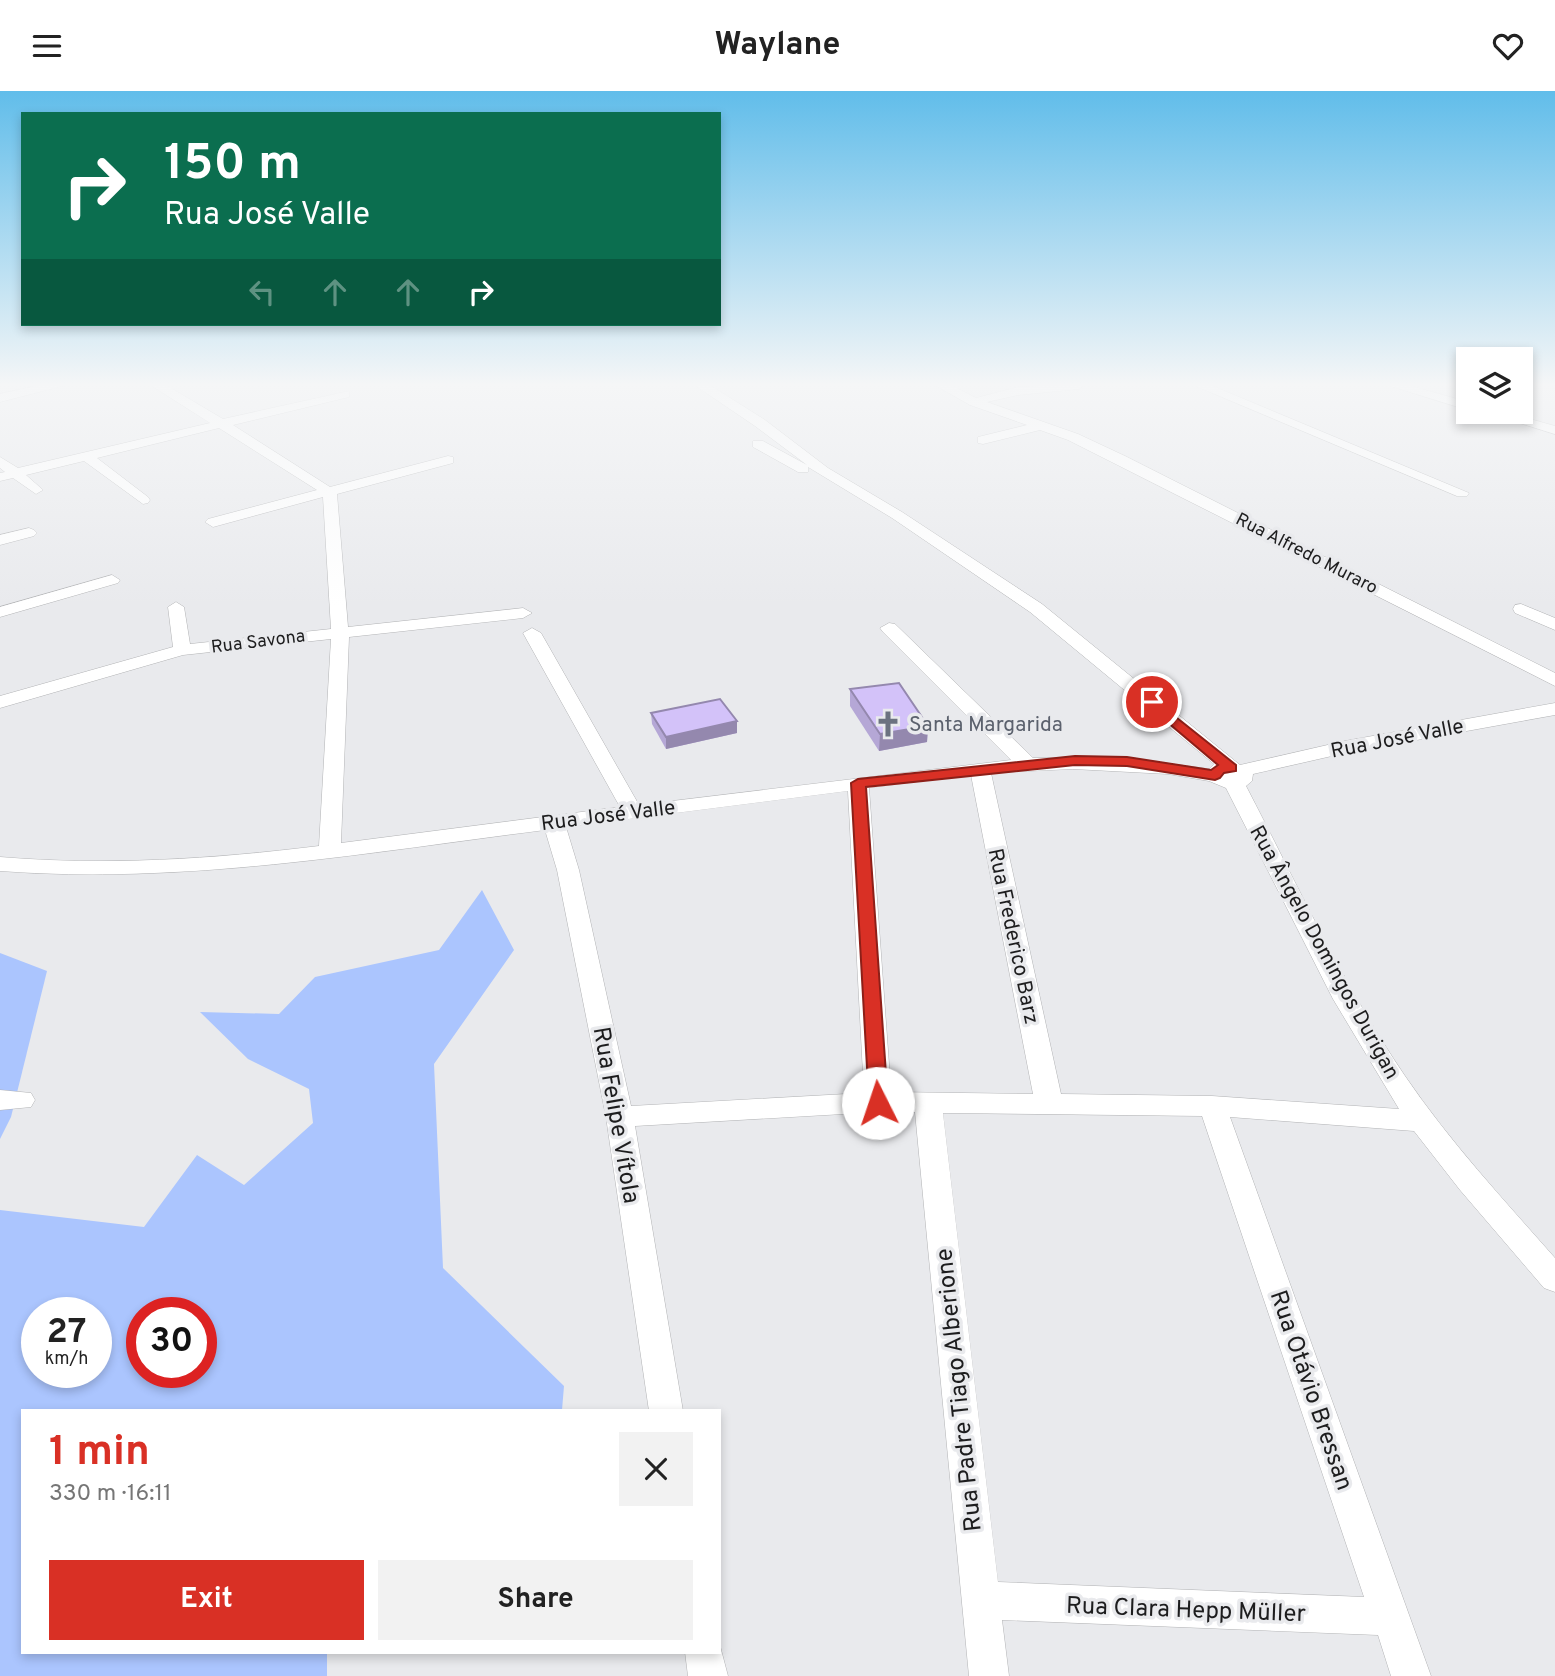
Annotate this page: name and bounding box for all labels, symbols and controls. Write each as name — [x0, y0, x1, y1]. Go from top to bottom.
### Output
text: Waylane — [715, 26, 840, 66]
icon: menu — [28, 27, 66, 65]
icon: heart — [1489, 27, 1527, 65]
text: 150 m — [164, 135, 301, 197]
icon: right — [49, 140, 140, 231]
text: Rua José Valle — [164, 196, 370, 236]
icon: left — [243, 273, 281, 311]
icon: ahead — [316, 273, 354, 311]
icon: ahead — [389, 273, 427, 311]
icon: right — [462, 273, 500, 311]
map controls — [1456, 347, 1533, 424]
button: layers — [1456, 347, 1533, 424]
street label: Rua Alfredo Muraro — [1231, 509, 1381, 600]
street label: Rua Savona — [210, 625, 307, 660]
pin — [1122, 672, 1182, 732]
icon: arrive — [1133, 683, 1171, 721]
church icon: Santa Margarida — [873, 709, 903, 739]
place label: Santa Margarida — [909, 712, 1063, 739]
street label: Rua José Valle — [1328, 713, 1466, 766]
street label: Rua José Valle — [539, 795, 677, 838]
street label: Rua Ângelo Domingos Durigan — [1243, 821, 1406, 1084]
street label: Rua Frederico Barz — [981, 846, 1044, 1027]
street label: Rua Felipe Vítola — [585, 1025, 645, 1206]
position arrow — [841, 1066, 915, 1140]
street label: Rua Padre Tiago Alberione — [930, 1247, 990, 1533]
street label: Rua Otávio Bressan — [1262, 1287, 1358, 1495]
speed limit sign: 30 — [126, 1297, 217, 1388]
text: 27 — [47, 1311, 86, 1355]
text: km/h — [45, 1348, 88, 1371]
text: 1 min — [49, 1427, 150, 1480]
button: close — [619, 1432, 693, 1506]
text: 330 m · 16:11 — [49, 1480, 172, 1509]
button: Exit — [49, 1560, 364, 1640]
button: Share — [378, 1560, 693, 1640]
street label: Rua Clara Hepp Müller — [1066, 1592, 1306, 1630]

